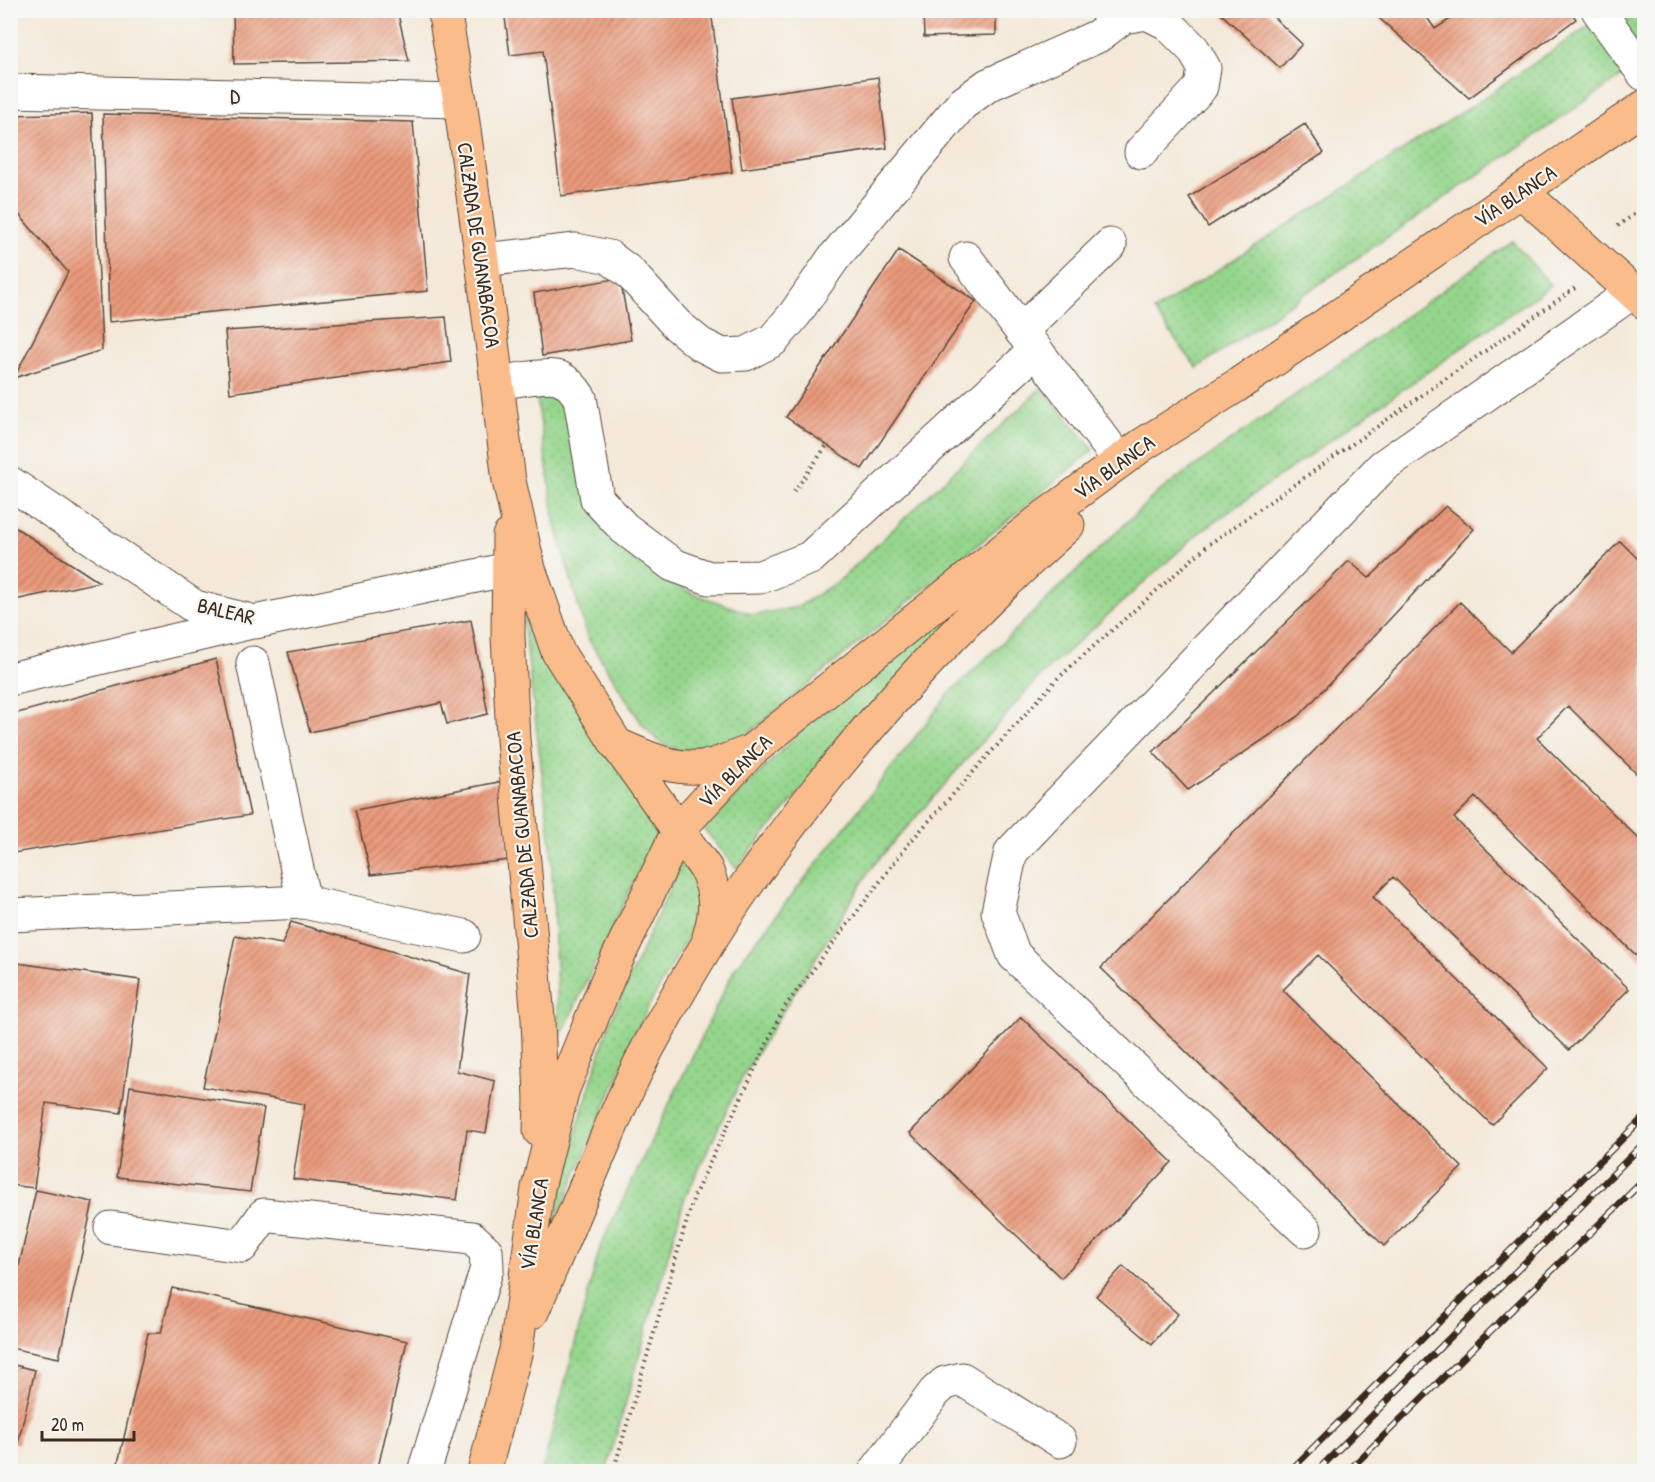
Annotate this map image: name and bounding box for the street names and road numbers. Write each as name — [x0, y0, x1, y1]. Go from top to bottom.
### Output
street label: D — [230, 81, 240, 111]
street label: CALZADA DE GUANABACOA — [450, 140, 508, 350]
street label: VÍA BLANCA — [1468, 158, 1562, 234]
street label: VÍA BLANCA — [1068, 428, 1160, 506]
street label: BALEAR — [195, 590, 257, 632]
street label: VÍA BLANCA — [692, 728, 778, 814]
street label: CALZADA DE GUANABACOA — [499, 731, 545, 939]
street label: VÍA BLANCA — [512, 1176, 556, 1272]

